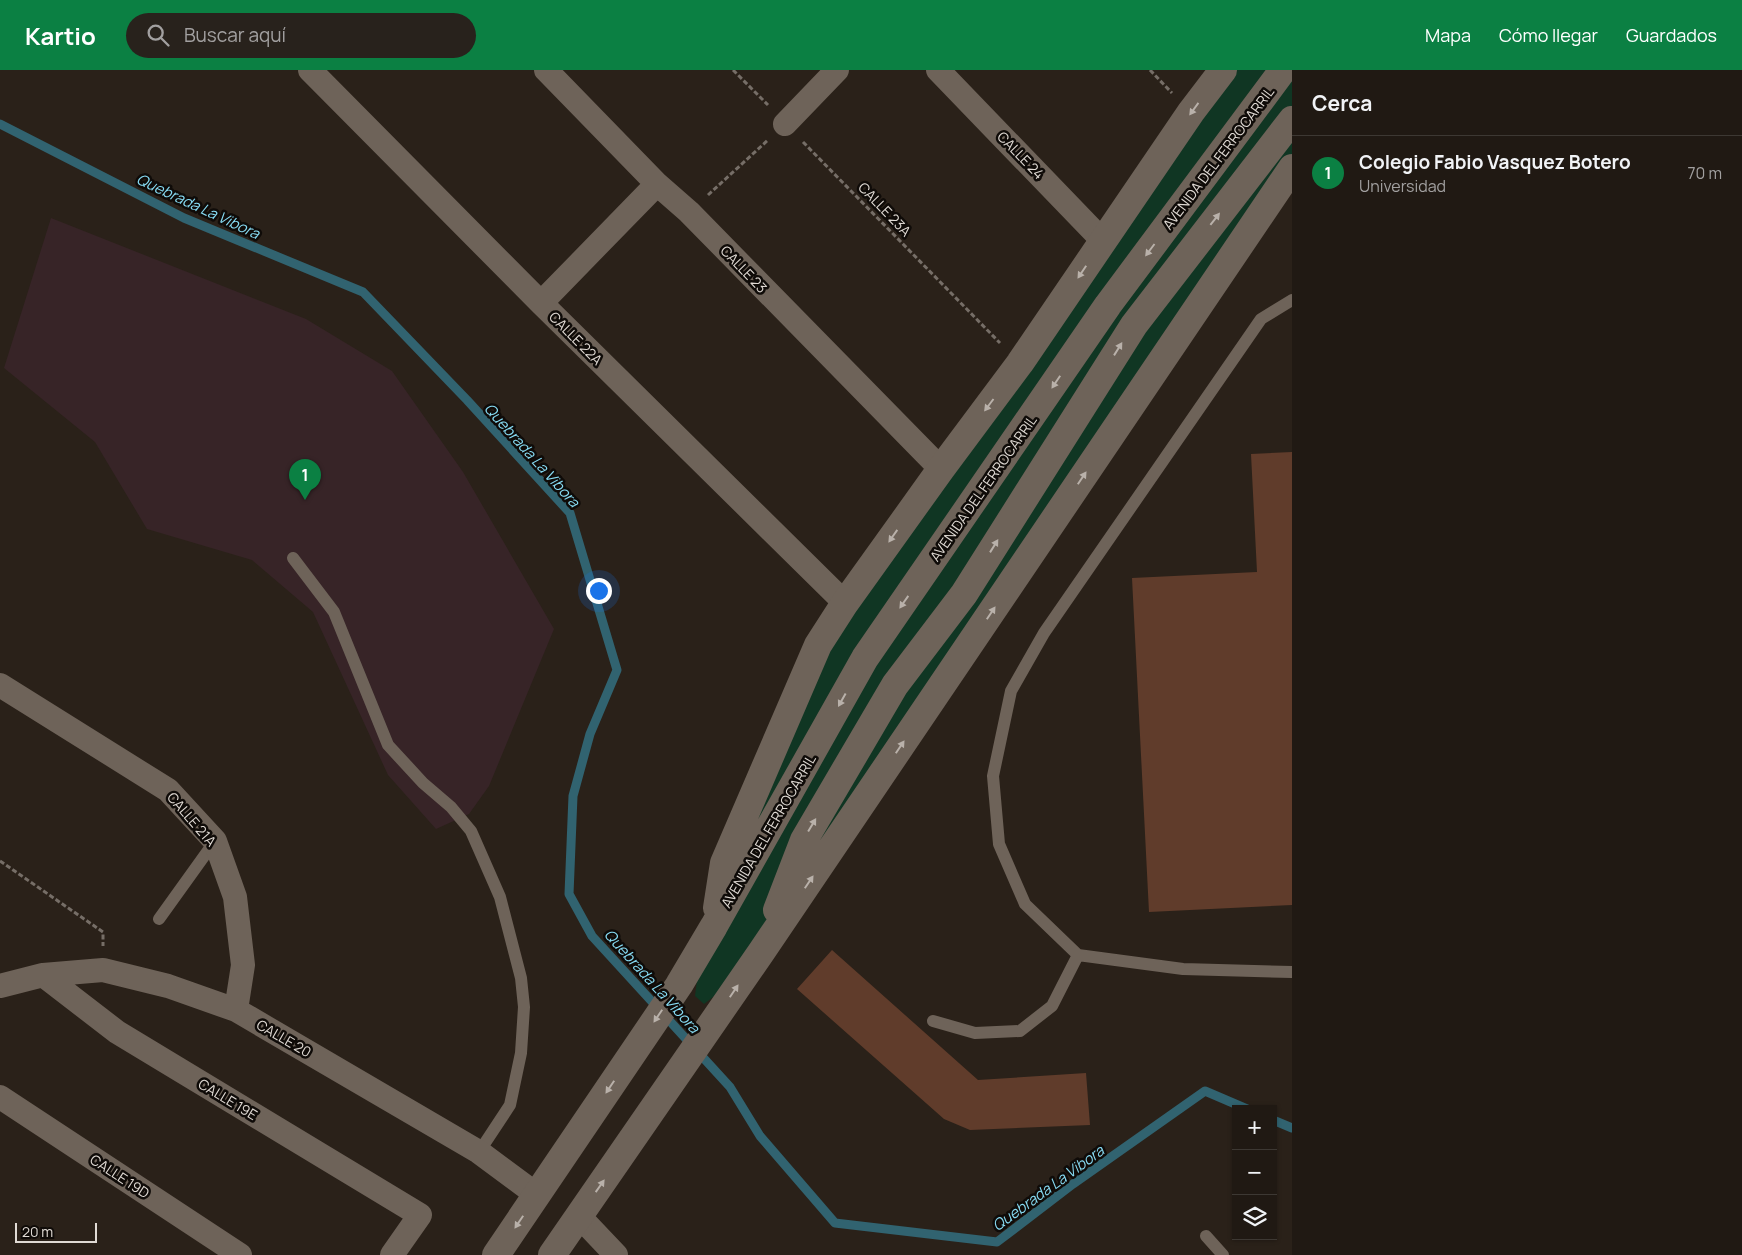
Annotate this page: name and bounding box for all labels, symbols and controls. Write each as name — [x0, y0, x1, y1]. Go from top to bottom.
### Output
search box — [126, 13, 476, 58]
text: Kartio — [25, 19, 96, 52]
icon: search — [144, 21, 172, 49]
text: Buscar aquí — [184, 22, 286, 48]
text: Mapa — [1425, 23, 1471, 47]
text: Cómo llegar — [1499, 23, 1598, 47]
text: Guardados — [1626, 23, 1717, 47]
street label: AVENIDA DEL FERROCARRIL — [1158, 83, 1278, 233]
text: Cerca — [1312, 89, 1372, 117]
one-way arrow — [1188, 102, 1199, 115]
street label: CALLE 24 — [993, 127, 1049, 183]
text: Colegio Fabio Vasquez Botero — [1359, 149, 1631, 175]
text: 1 — [1324, 162, 1332, 184]
text: 70 m — [1687, 162, 1722, 184]
water label: Quebrada La Vibora — [133, 168, 264, 244]
text: Universidad — [1359, 175, 1446, 197]
street label: CALLE 23A — [854, 178, 916, 240]
one-way arrow — [1210, 213, 1221, 226]
street label: CALLE 23 — [717, 241, 771, 297]
one-way arrow — [1144, 243, 1155, 256]
one-way arrow — [1077, 265, 1087, 279]
street label: CALLE 22A — [545, 307, 607, 369]
one-way arrow — [1114, 343, 1123, 356]
one-way arrow — [1051, 375, 1061, 389]
water label: Quebrada La Vibora — [480, 398, 585, 512]
one-way arrow — [983, 398, 994, 411]
street label: AVENIDA DEL FERROCARRIL — [925, 411, 1041, 565]
pin: 1 — [289, 459, 321, 500]
one-way arrow — [1077, 472, 1087, 485]
one-way arrow — [888, 529, 898, 543]
one-way arrow — [990, 539, 999, 553]
your location — [586, 578, 612, 604]
one-way arrow — [899, 596, 909, 609]
one-way arrow — [986, 606, 996, 620]
one-way arrow — [837, 694, 846, 707]
one-way arrow — [895, 741, 905, 754]
street label: AVENIDA DEL FERROCARRIL — [716, 751, 820, 911]
street label: CALLE 21A — [163, 788, 221, 850]
one-way arrow — [808, 819, 817, 832]
one-way arrow — [804, 875, 814, 889]
water label: Quebrada La Vibora — [600, 924, 705, 1038]
one-way arrow — [730, 984, 739, 998]
one-way arrow — [653, 1009, 663, 1023]
street label: CALLE 20 — [253, 1015, 315, 1061]
street label: CALLE 19E — [195, 1074, 261, 1124]
one-way arrow — [605, 1081, 615, 1094]
map controls — [1232, 1105, 1277, 1240]
button: + — [1232, 1105, 1277, 1150]
water label: Quebrada La Vibora — [988, 1140, 1109, 1236]
street label: CALLE 19D — [87, 1150, 153, 1202]
button: − — [1232, 1150, 1277, 1195]
one-way arrow — [595, 1179, 605, 1193]
button: layers — [1232, 1195, 1277, 1240]
one-way arrow — [514, 1215, 524, 1229]
scale bar — [15, 1220, 98, 1243]
text: 20 m — [22, 1222, 53, 1241]

